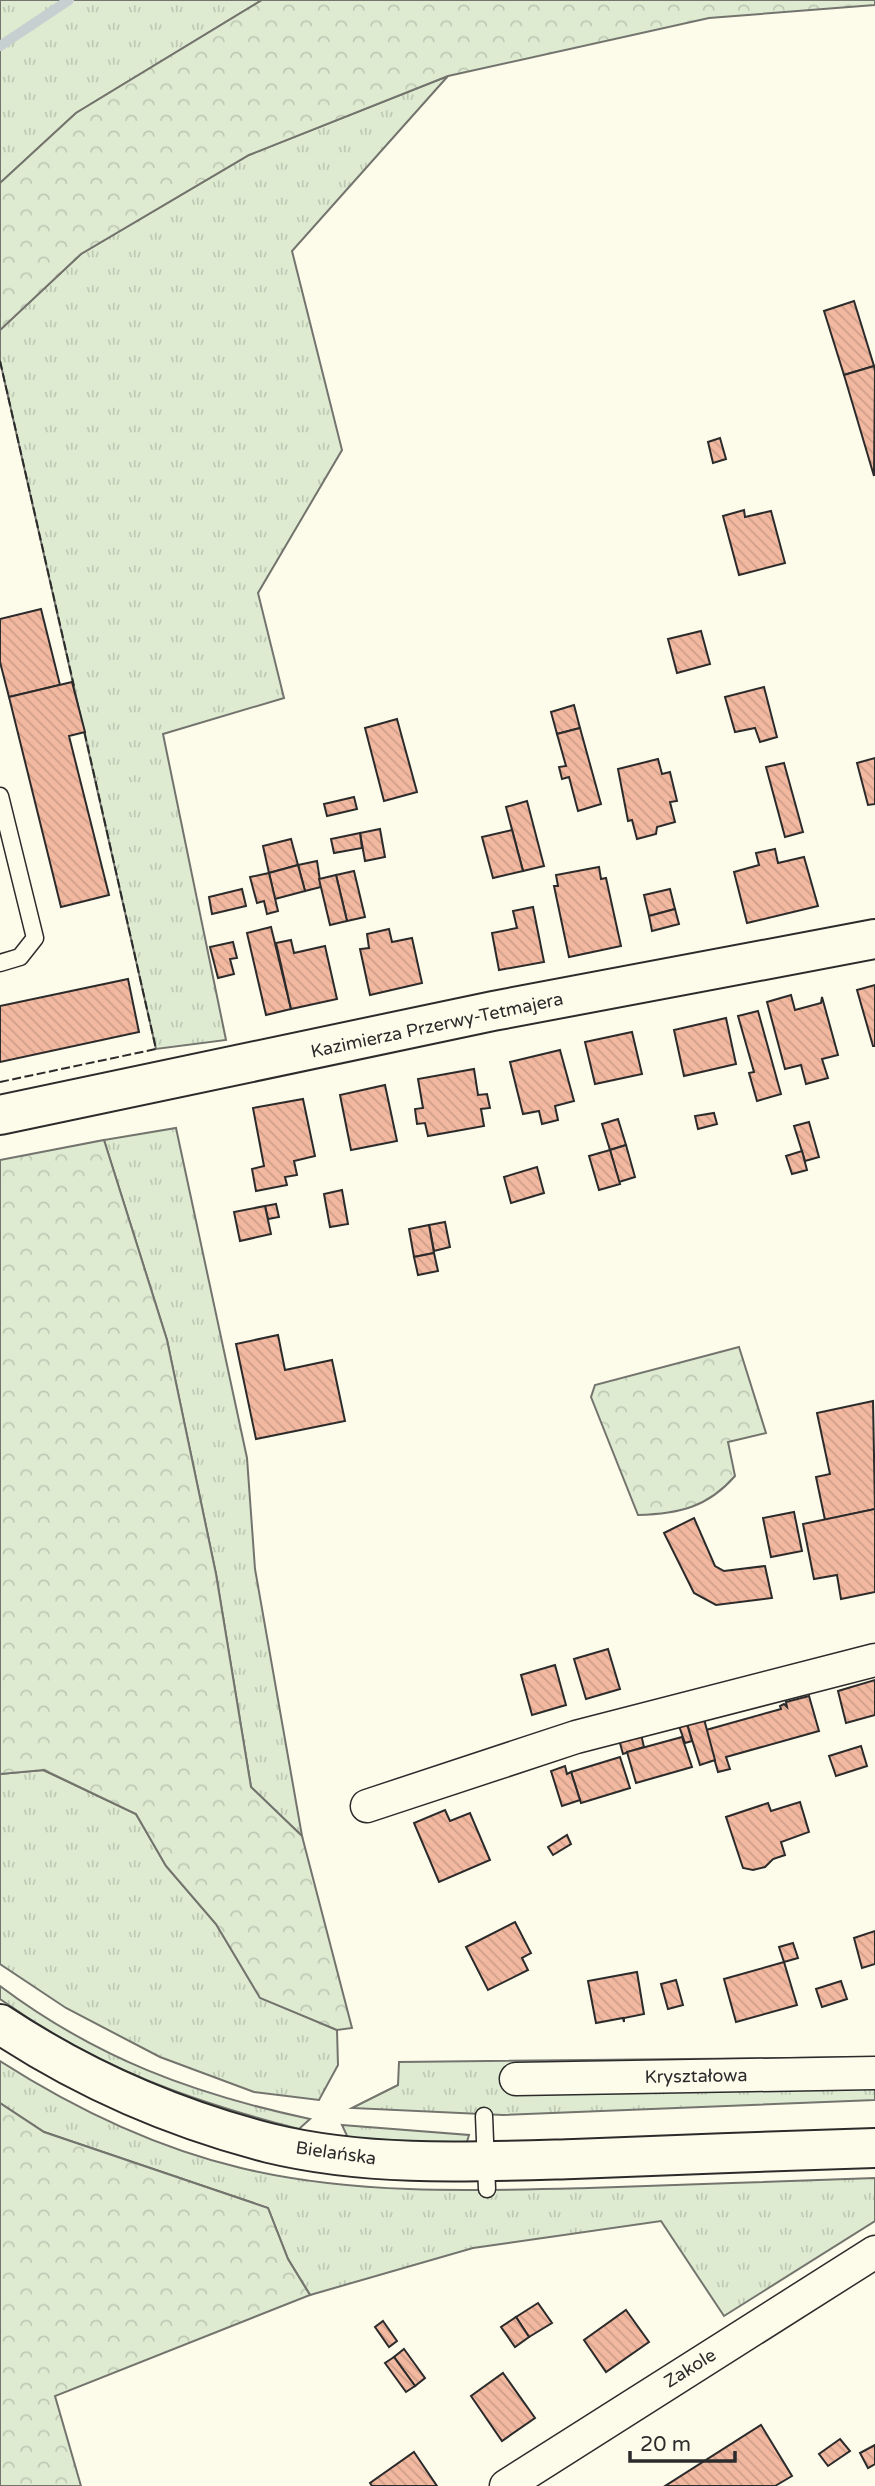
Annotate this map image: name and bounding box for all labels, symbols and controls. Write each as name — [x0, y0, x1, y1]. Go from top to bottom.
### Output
street label: Kazimierza Przerwy-Tetmajera — [309, 987, 565, 1063]
street label: Kryształowa — [644, 2064, 748, 2088]
street label: Bielańska — [294, 2136, 378, 2170]
street label: Zakole — [660, 2344, 720, 2392]
scale bar — [630, 2420, 735, 2464]
text: 20 m — [640, 2432, 691, 2457]

